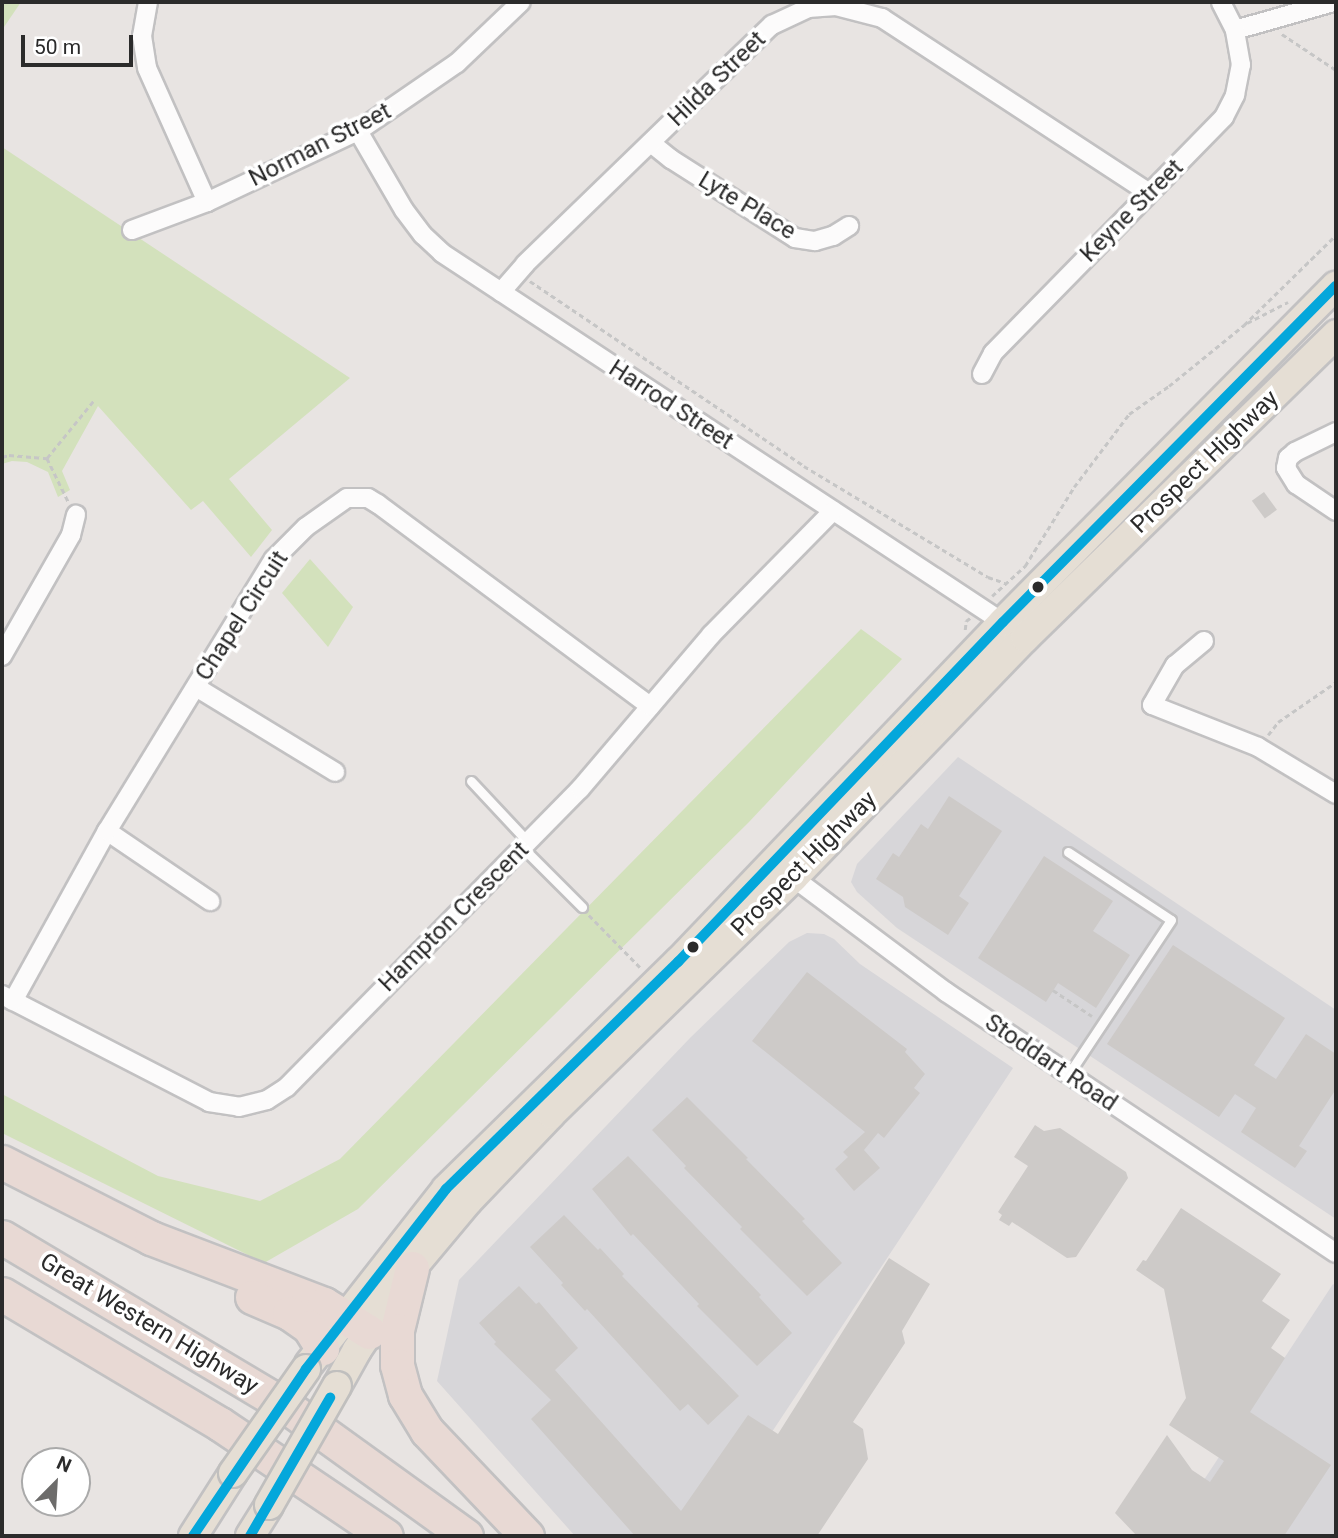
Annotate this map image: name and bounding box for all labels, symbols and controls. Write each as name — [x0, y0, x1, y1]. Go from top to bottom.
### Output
scale bar — [24, 21, 136, 65]
street label: Hilda Street — [662, 25, 772, 133]
text: 50 m — [34, 35, 81, 59]
street label: Norman Street — [244, 97, 396, 193]
street label: Keyne Street — [1074, 153, 1190, 269]
street label: Lyte Place — [693, 166, 801, 246]
street label: Harrod Street — [603, 354, 739, 456]
street label: Prospect Highway — [1125, 384, 1285, 540]
street label: Chapel Circuit — [189, 546, 295, 686]
unlabelled marker — [1031, 580, 1045, 594]
street label: Prospect Highway — [725, 785, 883, 943]
street label: Hampton Crescent — [373, 836, 535, 998]
unlabelled marker — [686, 940, 700, 954]
street label: Stoddart Road — [979, 1008, 1123, 1118]
street label: Great Western Highway — [35, 1247, 263, 1401]
north arrow — [21, 1447, 91, 1517]
text: N — [53, 1451, 75, 1477]

